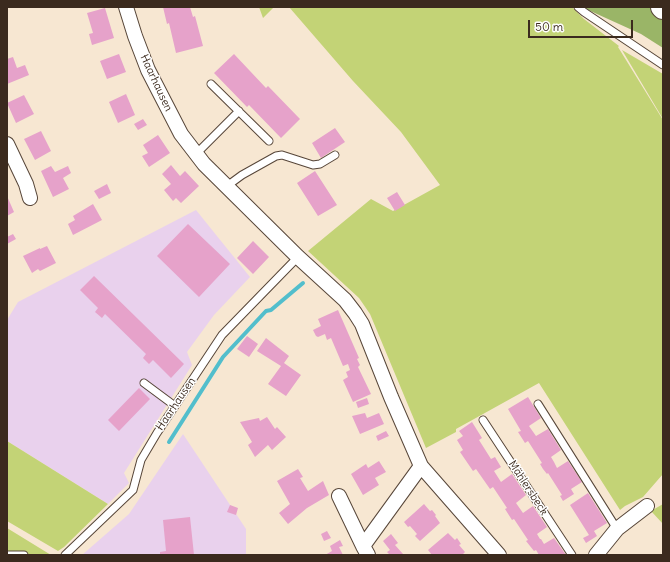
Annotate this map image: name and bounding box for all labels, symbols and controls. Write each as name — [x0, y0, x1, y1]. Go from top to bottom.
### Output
scale bar — [530, 12, 635, 38]
text: 50 m — [535, 19, 563, 34]
street label: Haarhausen — [137, 52, 175, 114]
street label: Haarhausen — [153, 375, 199, 433]
street label: Mählersbeck — [505, 458, 551, 518]

